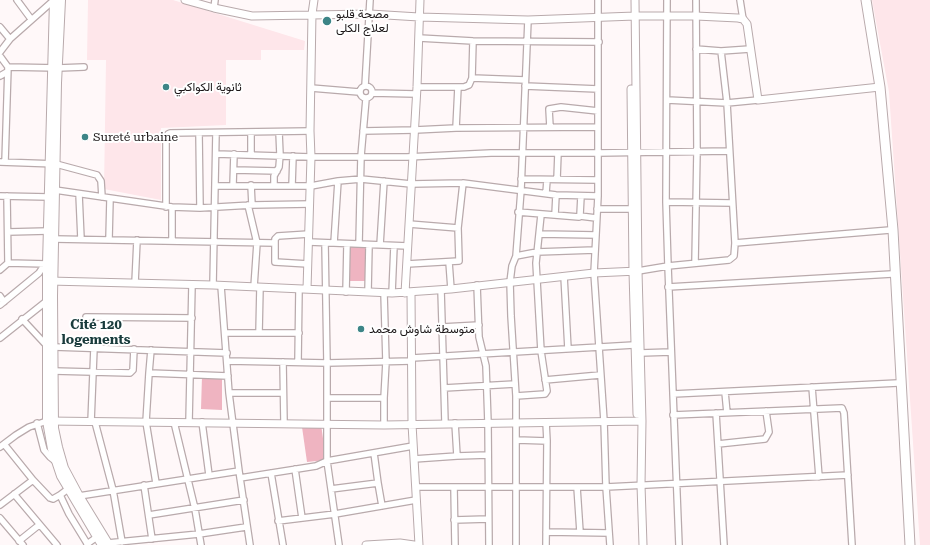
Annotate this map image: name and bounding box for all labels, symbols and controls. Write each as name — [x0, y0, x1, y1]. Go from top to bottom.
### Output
place label: مصحة قلبو لعلاج الكلى — [336, 7, 389, 35]
marker: مصحة قلبو لعلاج الكلى — [321, 15, 333, 27]
place label: ثانوية الكواكبي — [174, 80, 242, 94]
marker: ثانوية الكواكبي — [161, 82, 171, 92]
place label: Sureté urbaine — [93, 130, 178, 144]
marker: Sureté urbaine — [80, 132, 90, 142]
district label: Cité 120 logements — [61, 317, 131, 348]
place label: متوسطة شاوش محمد — [369, 322, 475, 336]
marker: متوسطة شاوش محمد — [356, 324, 366, 334]

